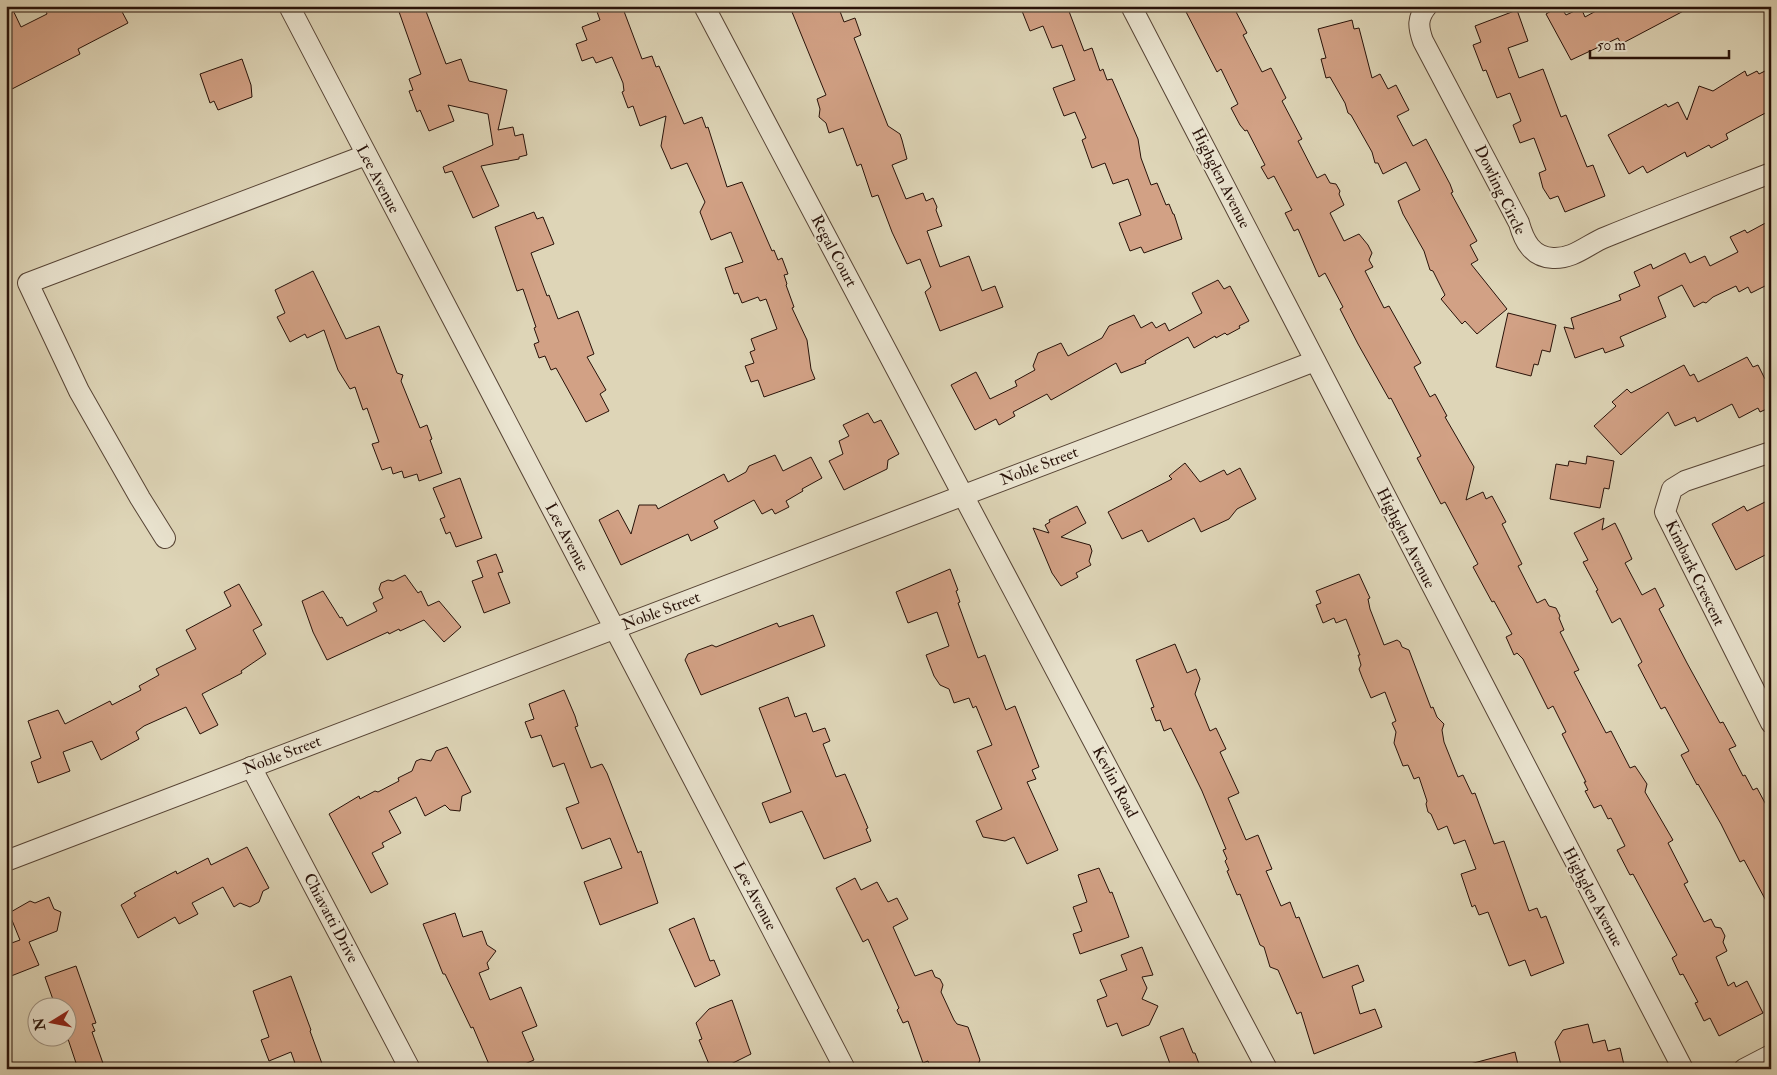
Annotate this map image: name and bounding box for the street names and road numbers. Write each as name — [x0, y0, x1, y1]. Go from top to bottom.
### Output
street label: Highglen Avenue — [1187, 124, 1255, 232]
street label: Lee Avenue — [352, 141, 405, 217]
street label: Dowling Circle — [1470, 142, 1530, 238]
street label: Regal Court — [807, 212, 861, 290]
street label: Noble Street — [997, 442, 1081, 490]
street label: Highglen Avenue — [1372, 484, 1440, 592]
street label: Lee Avenue — [541, 499, 594, 575]
street label: Kimbark Crescent — [1661, 517, 1729, 629]
street label: Noble Street — [619, 587, 703, 635]
street label: Noble Street — [240, 731, 324, 779]
street label: Kevlin Road — [1088, 743, 1142, 821]
street label: Highglen Avenue — [1558, 844, 1628, 951]
street label: Lee Avenue — [729, 858, 782, 934]
street label: Chiavatti Drive — [299, 870, 363, 967]

